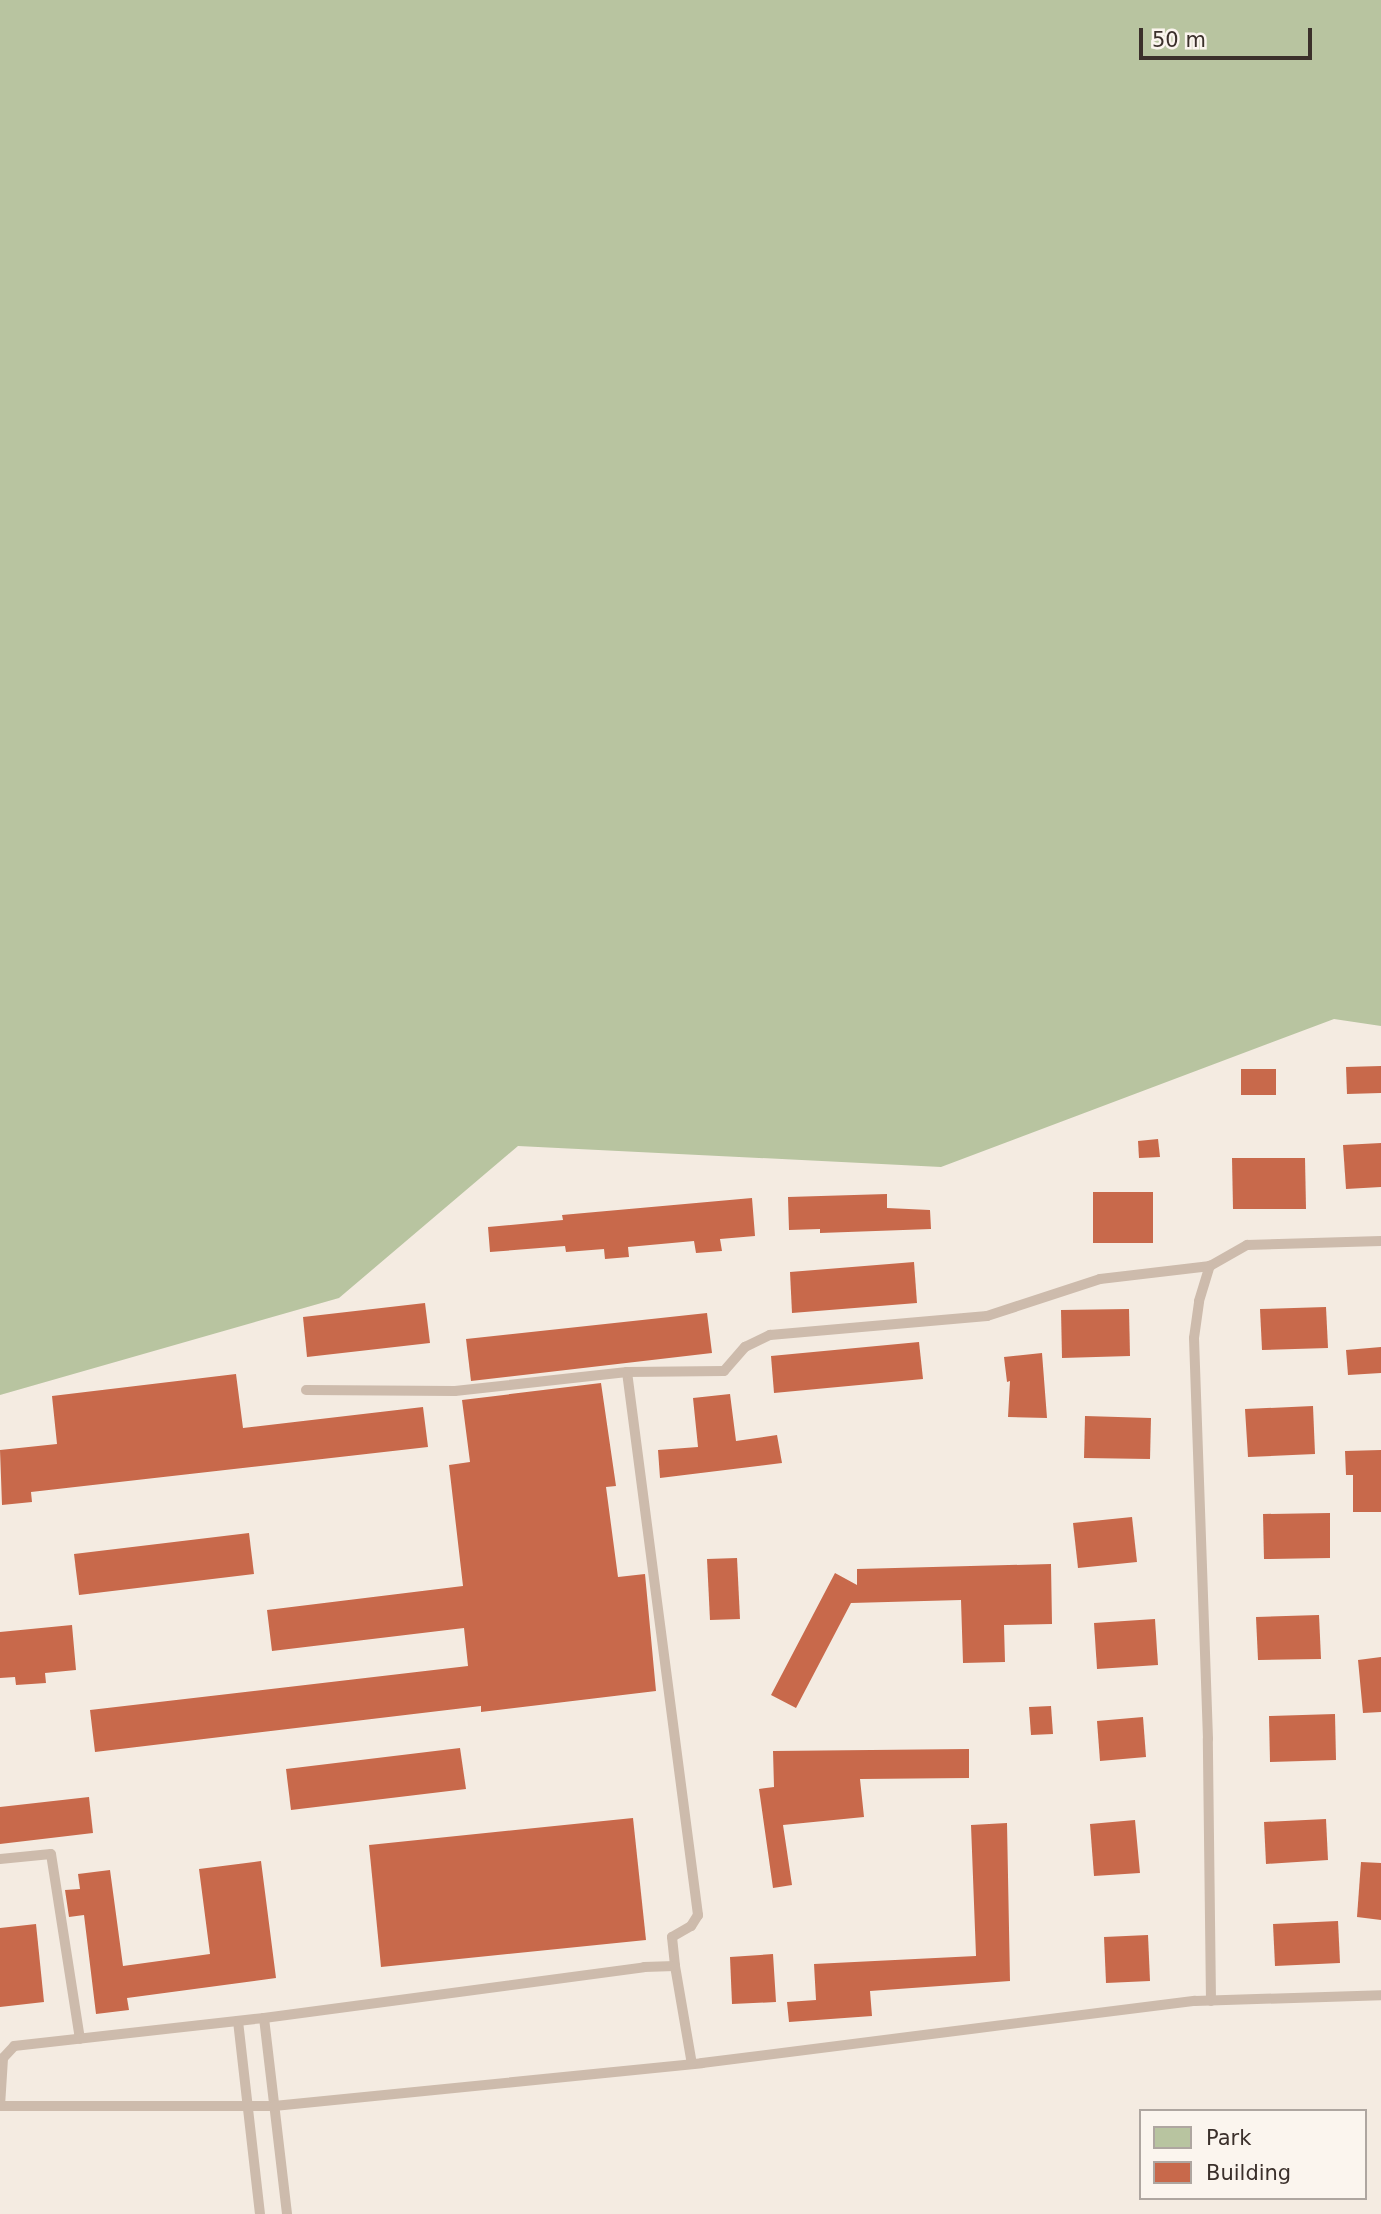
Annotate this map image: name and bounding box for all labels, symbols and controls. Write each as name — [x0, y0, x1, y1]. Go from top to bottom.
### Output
scale bar — [1143, 14, 1316, 58]
text: 50 m — [1152, 28, 1206, 52]
legend — [1140, 2109, 1367, 2200]
text: Park — [1206, 2126, 1251, 2150]
text: Building — [1206, 2161, 1291, 2185]

